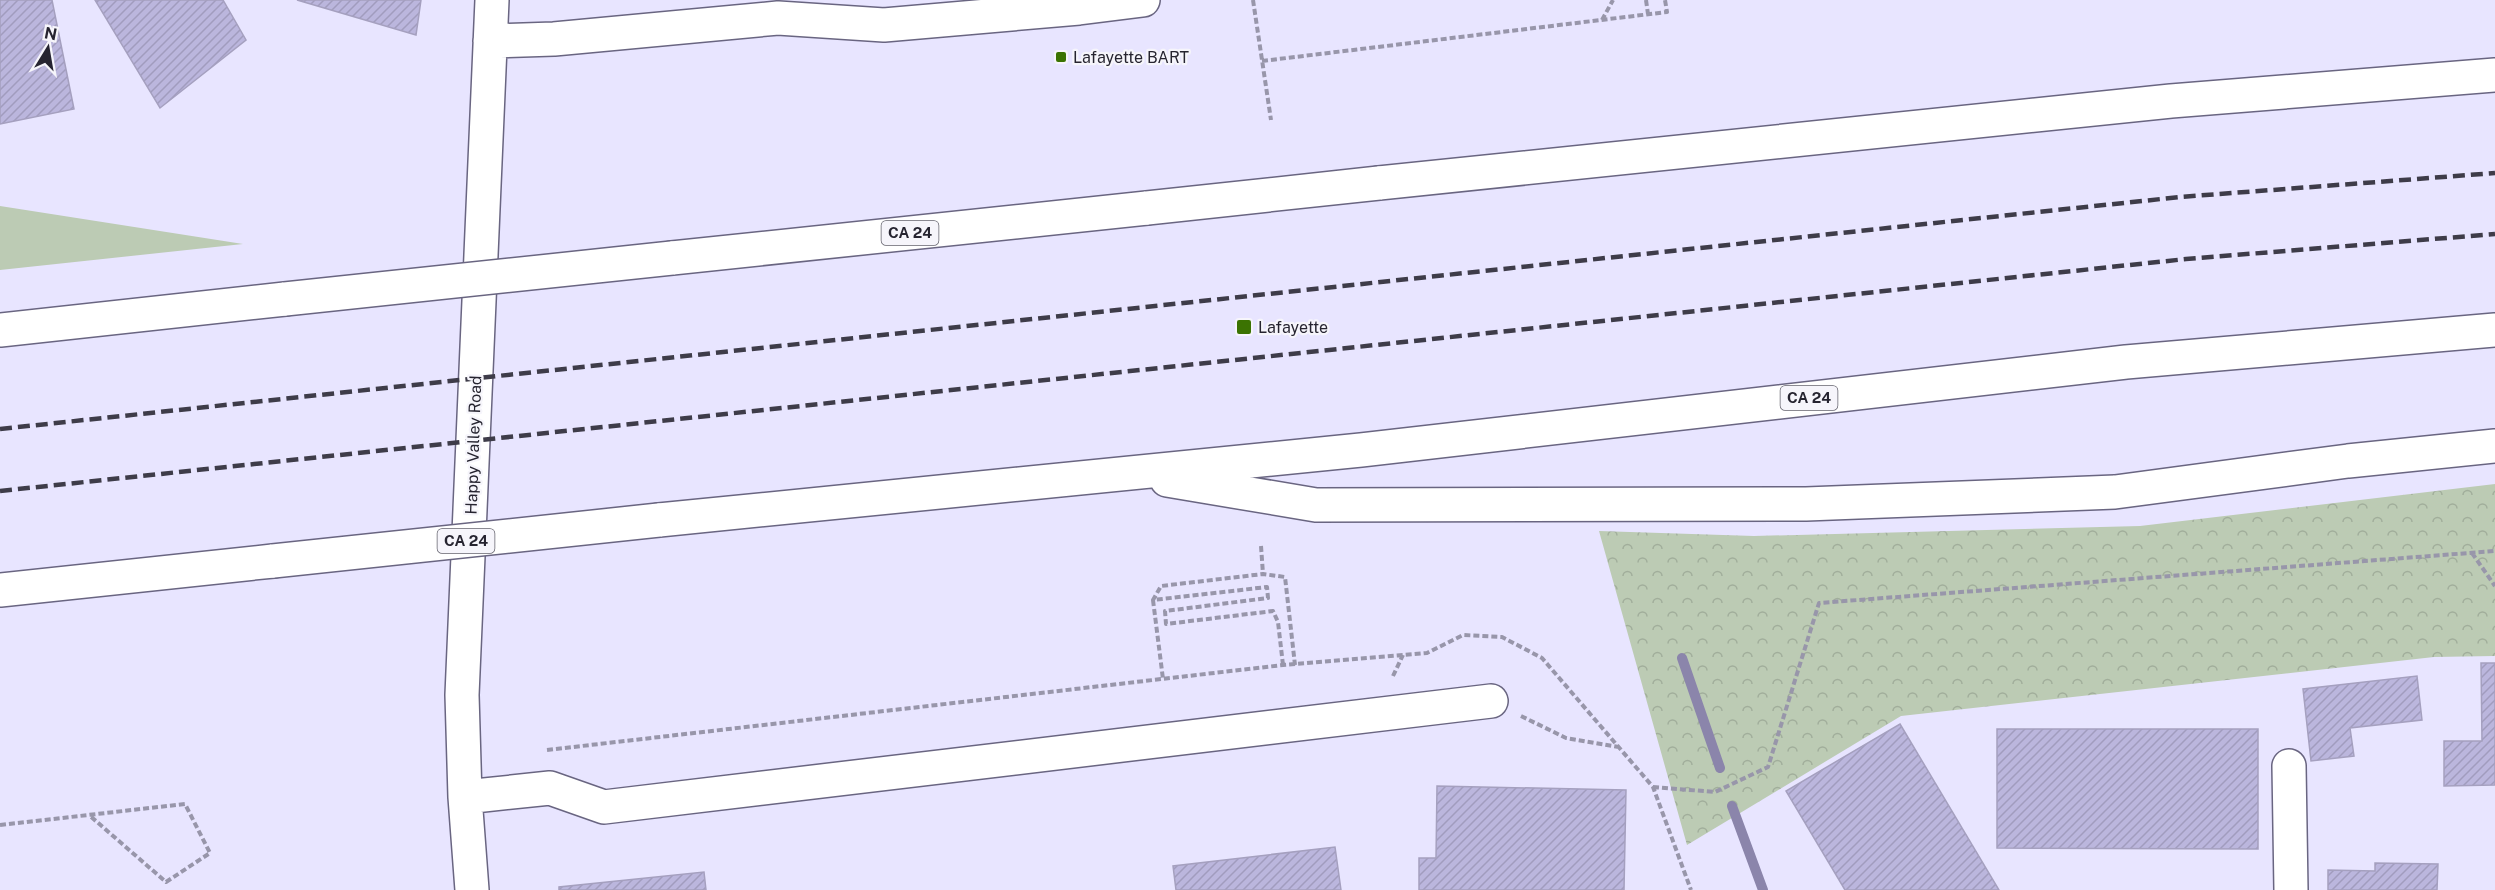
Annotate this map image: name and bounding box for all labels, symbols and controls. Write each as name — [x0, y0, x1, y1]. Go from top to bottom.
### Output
north arrow — [18, 18, 78, 78]
text: N — [43, 23, 59, 44]
place label: Lafayette BART — [1073, 48, 1190, 67]
marker: Lafayette BART — [1054, 50, 1068, 64]
road number: CA 24 — [882, 221, 938, 245]
marker: Lafayette — [1235, 318, 1253, 336]
place label: Lafayette — [1258, 318, 1328, 337]
street label: Happy Valley Road — [462, 375, 485, 515]
road number: CA 24 — [1780, 386, 1838, 410]
road number: CA 24 — [438, 529, 494, 553]

